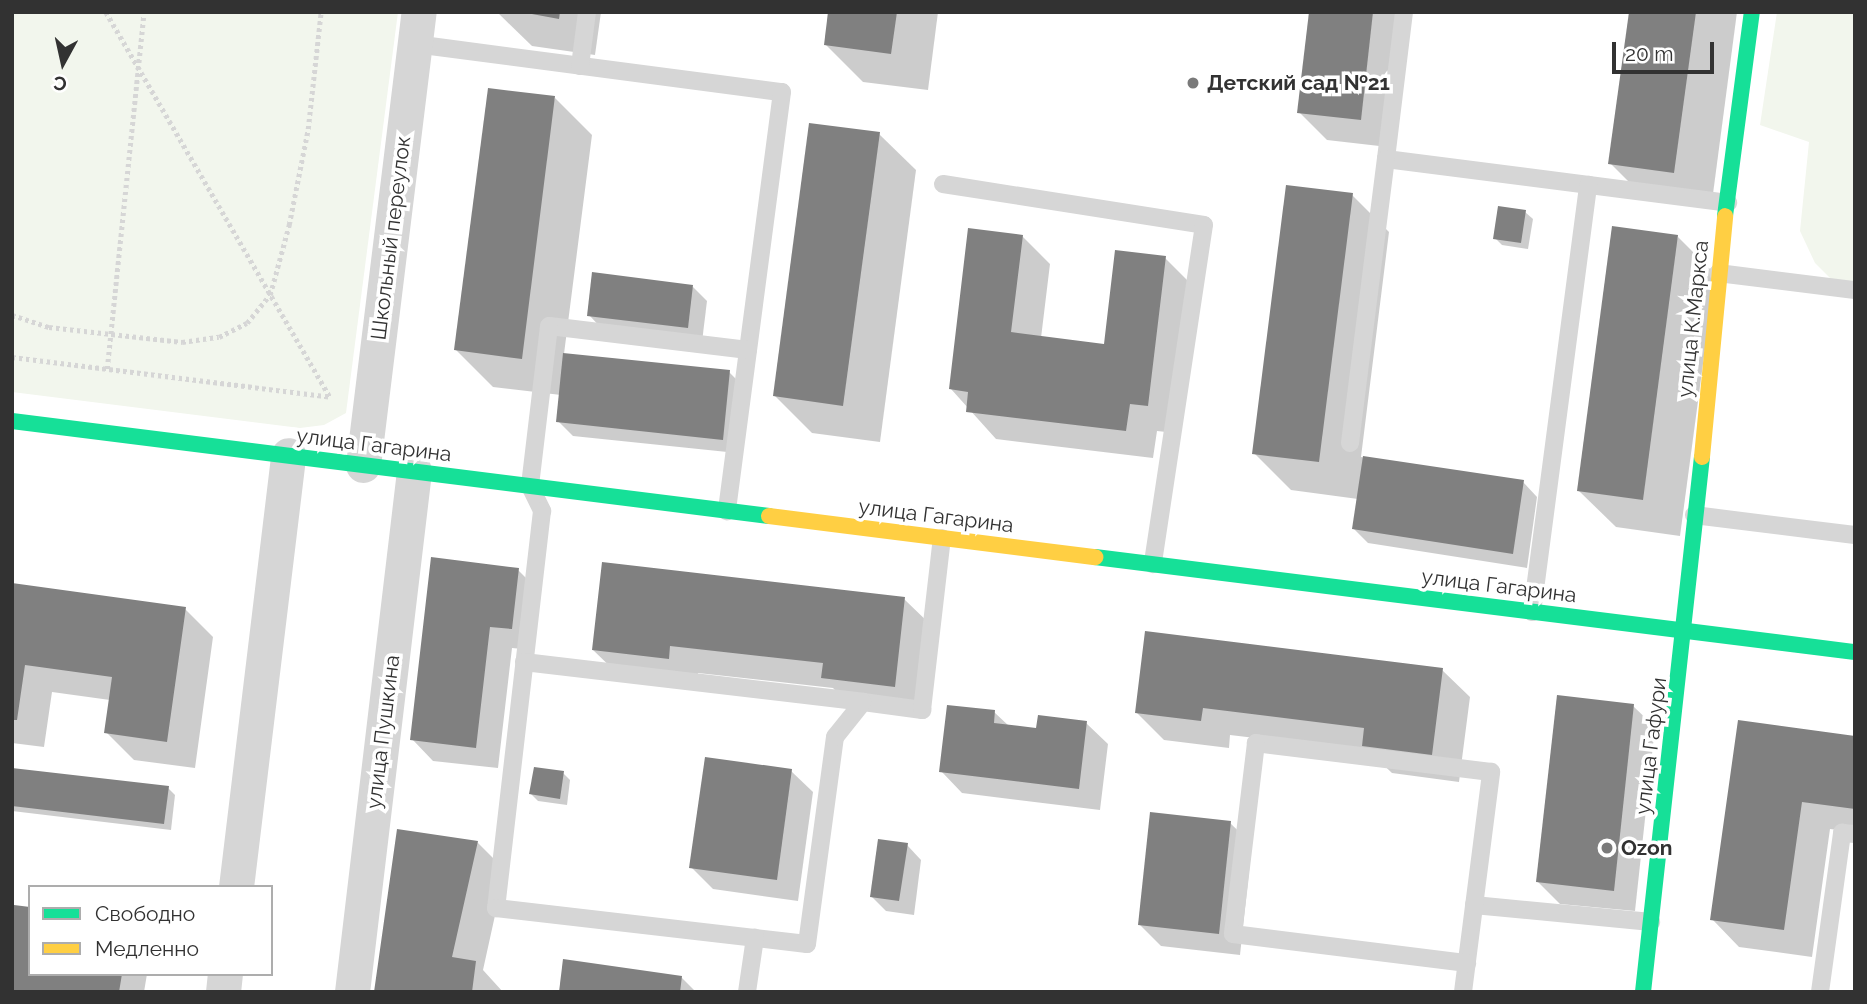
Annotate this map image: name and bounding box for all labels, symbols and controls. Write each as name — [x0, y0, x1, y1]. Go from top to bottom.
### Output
north arrow — [28, 28, 98, 98]
scale bar — [1615, 28, 1716, 72]
text: 20 m — [1625, 41, 1673, 66]
place label: Детский cад №21 — [1207, 70, 1390, 96]
text: С — [52, 72, 68, 96]
marker: Детский cад №21 — [1185, 75, 1201, 91]
street label: Школьный переулок — [366, 135, 416, 341]
street label: улица К.Маркса — [1672, 239, 1714, 399]
street label: улица Гагарина — [295, 423, 453, 467]
street label: улица Гагарина — [857, 494, 1015, 538]
street label: улица Гагарина — [1420, 564, 1578, 608]
street label: улица Пушкина — [361, 654, 405, 810]
street label: улица Гафури — [1630, 676, 1672, 816]
place label: Ozon — [1621, 835, 1672, 861]
marker: Ozon — [1599, 840, 1615, 856]
legend — [28, 885, 273, 976]
text: Свободно — [95, 901, 195, 926]
text: Медленно — [95, 936, 199, 961]

